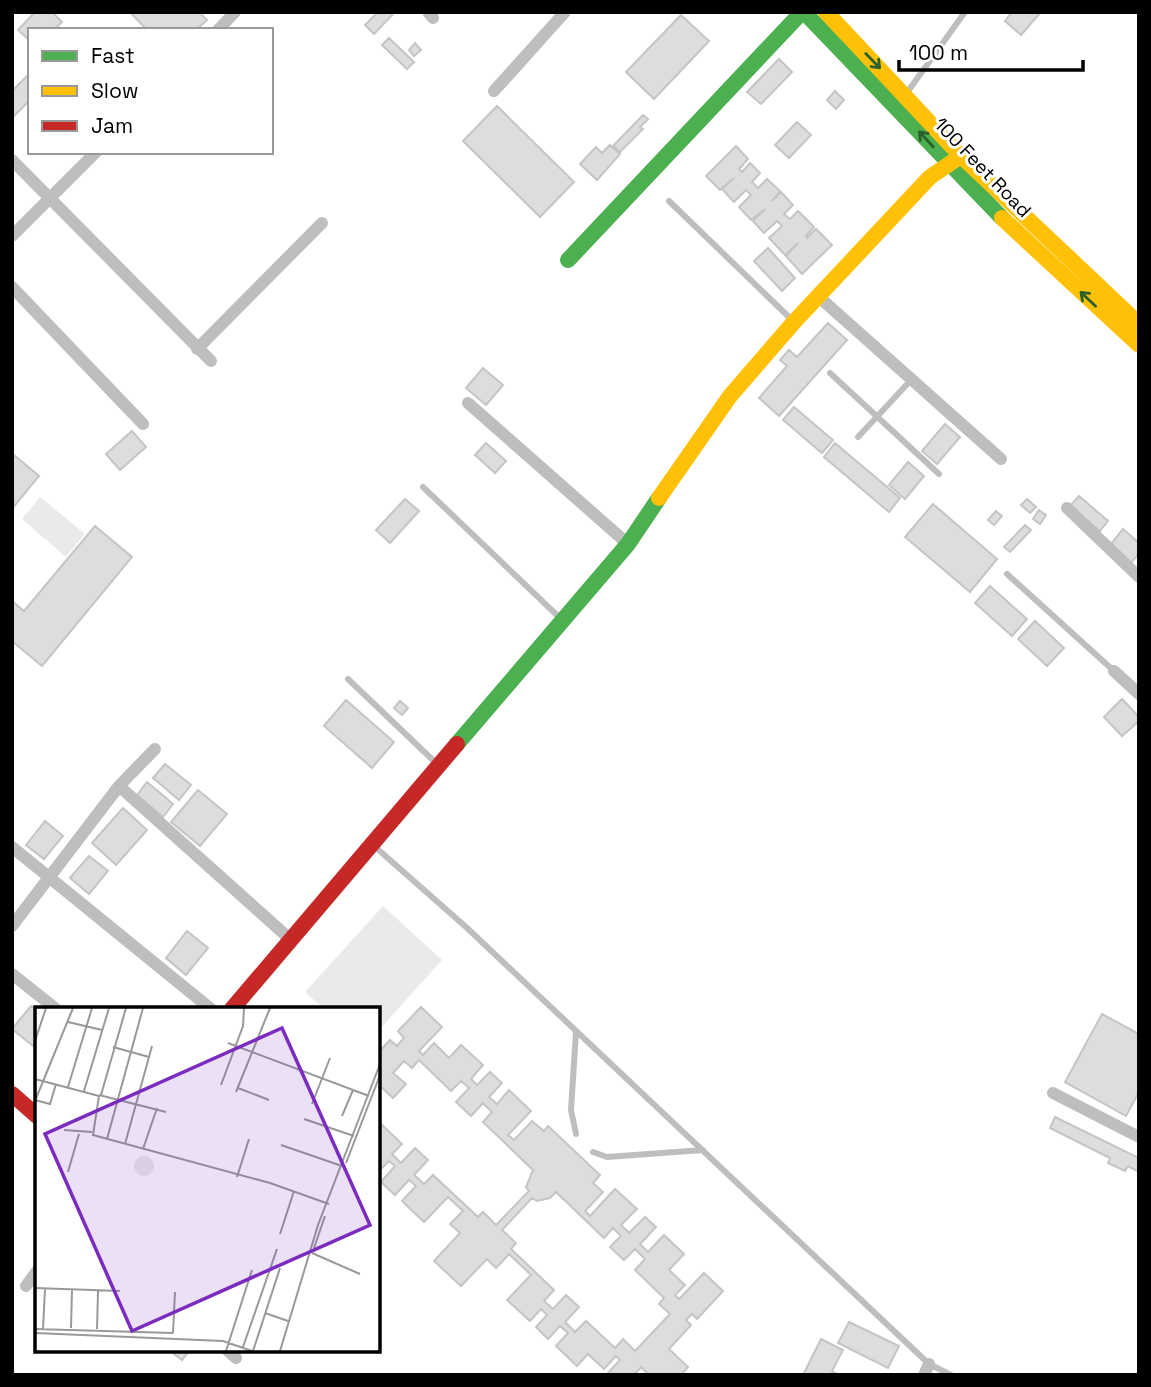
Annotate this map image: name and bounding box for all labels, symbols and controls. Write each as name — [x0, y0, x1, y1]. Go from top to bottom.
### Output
legend — [28, 28, 273, 154]
scale bar — [899, 28, 1083, 72]
text: 100 m — [909, 39, 968, 66]
text: Fast — [91, 42, 135, 69]
one-way arrow — [865, 53, 882, 70]
text: Slow — [91, 77, 139, 104]
text: Jam — [91, 112, 133, 139]
street label: 100 Feet Road — [929, 112, 1037, 223]
one-way arrow — [918, 131, 935, 148]
one-way arrow — [1080, 291, 1097, 308]
inset map — [35, 1007, 380, 1352]

